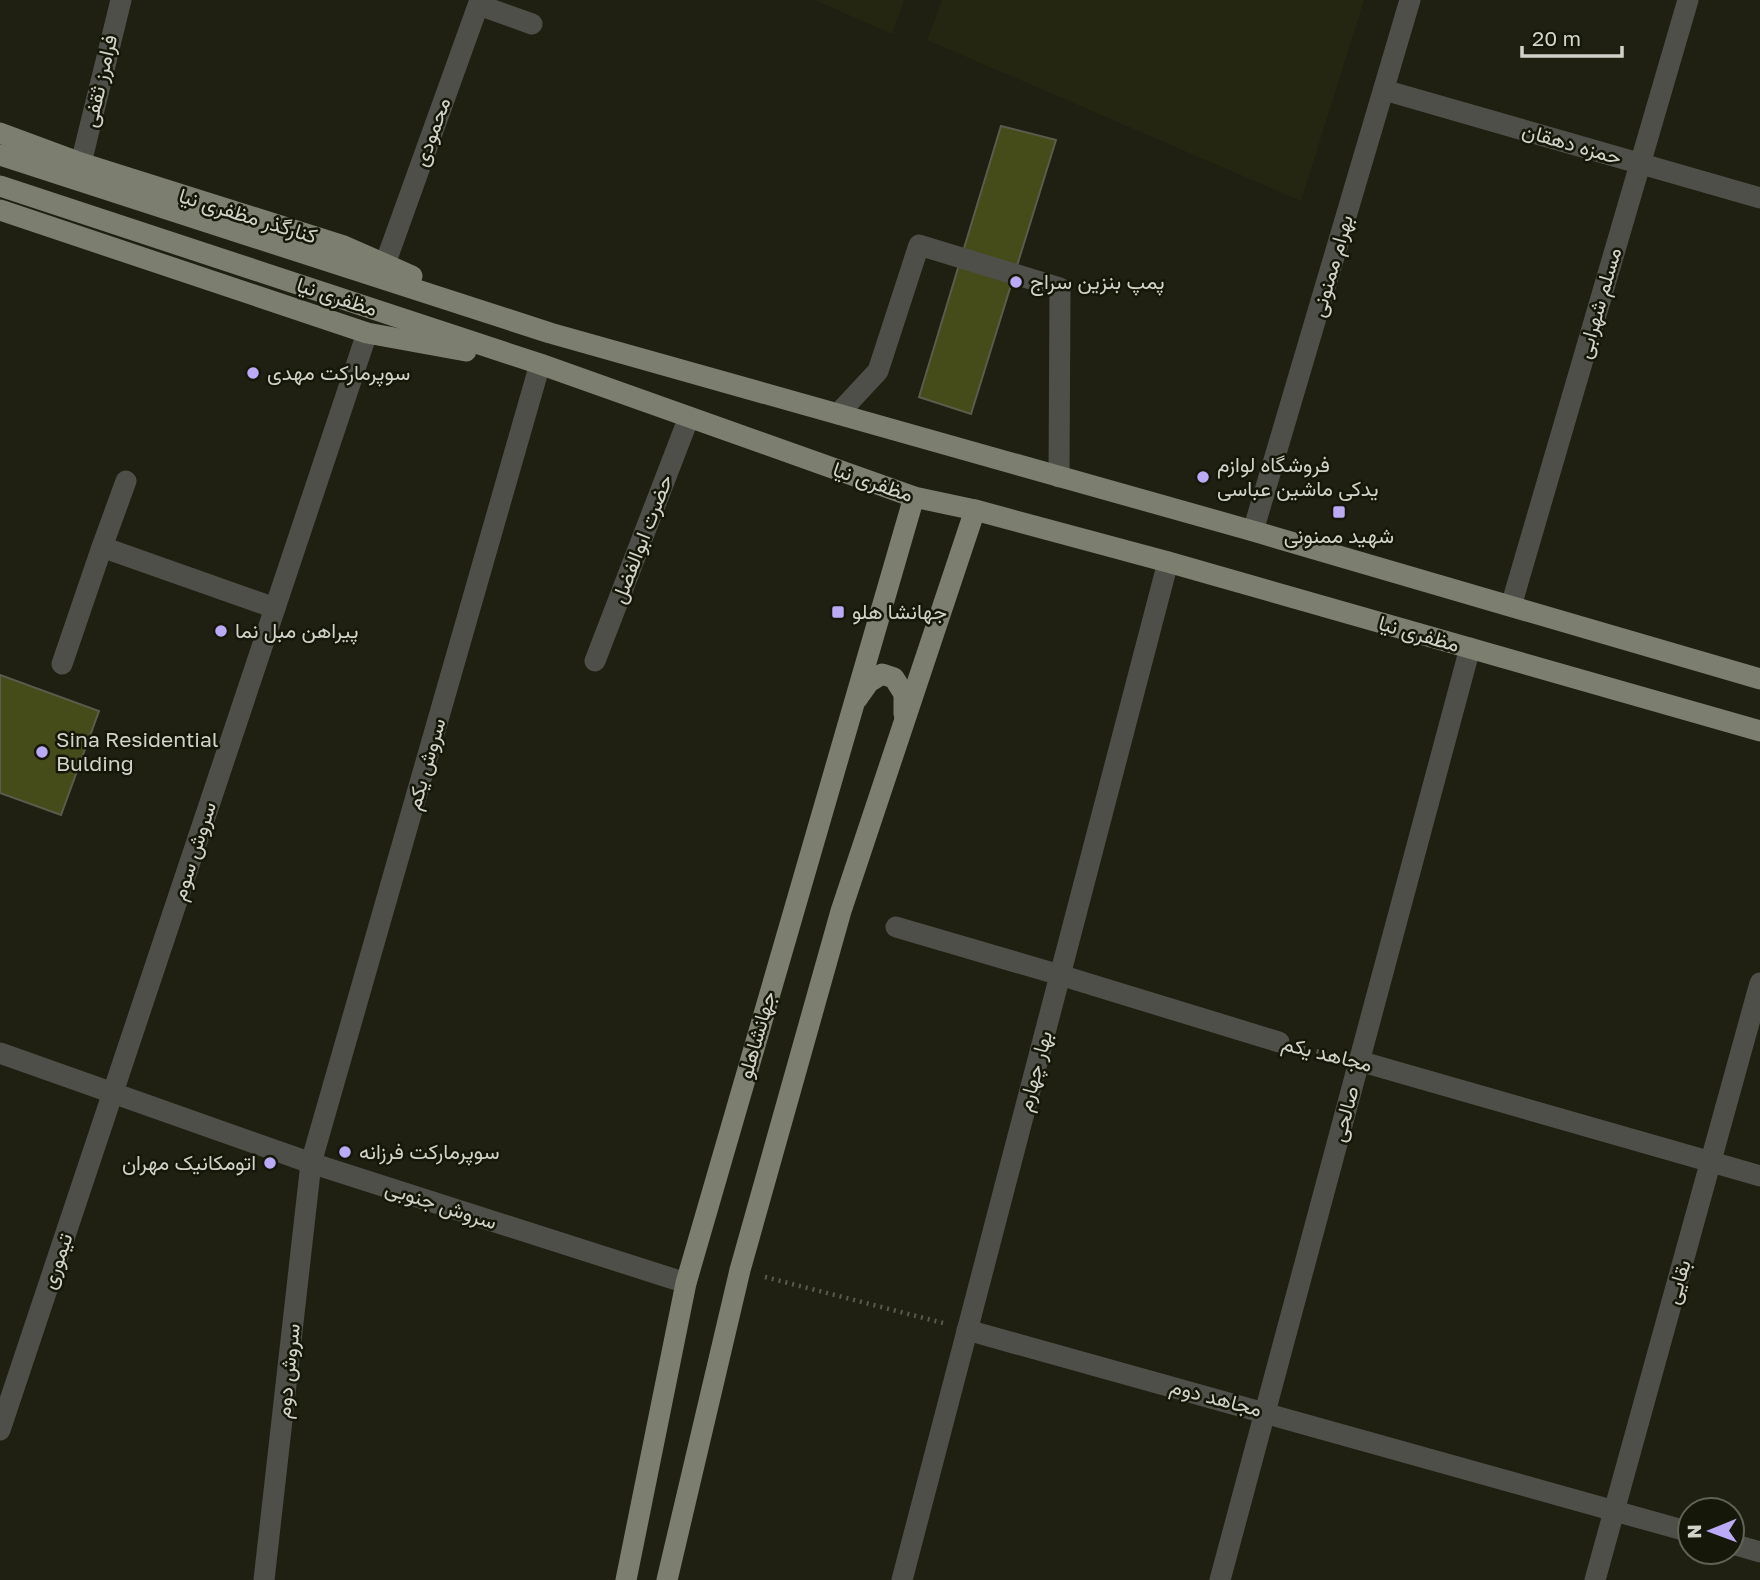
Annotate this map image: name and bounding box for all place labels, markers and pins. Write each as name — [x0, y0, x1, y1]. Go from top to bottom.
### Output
place label: پمپ بنزین سراج — [1030, 268, 1165, 296]
marker: پمپ بنزین سراج — [1008, 274, 1024, 290]
place label: سوپرمارکت مهدی — [267, 359, 410, 387]
marker: سوپرمارکت مهدی — [245, 365, 261, 381]
place label: فروشگاه لوازم یدکی ماشین عباسی — [1217, 451, 1379, 501]
marker: فروشگاه لوازم یدکی ماشین عباسی — [1195, 469, 1211, 485]
marker: شهید ممنونی — [1331, 504, 1347, 520]
place label: شهید ممنونی — [1284, 522, 1394, 549]
place label: جهانشا هلو — [852, 598, 947, 625]
marker: جهانشا هلو — [830, 604, 846, 620]
place label: پیراهن مبل نما — [235, 617, 358, 645]
marker: پیراهن مبل نما — [213, 623, 229, 639]
place label: Sina Residential Bulding — [56, 726, 219, 776]
marker: Sina Residential Bulding — [34, 744, 50, 760]
place label: سوپرمارکت فرزانه — [359, 1138, 500, 1166]
marker: سوپرمارکت فرزانه — [337, 1144, 353, 1160]
place label: اتومکانیک مهران — [122, 1149, 256, 1176]
marker: اتومکانیک مهران — [262, 1155, 278, 1171]

